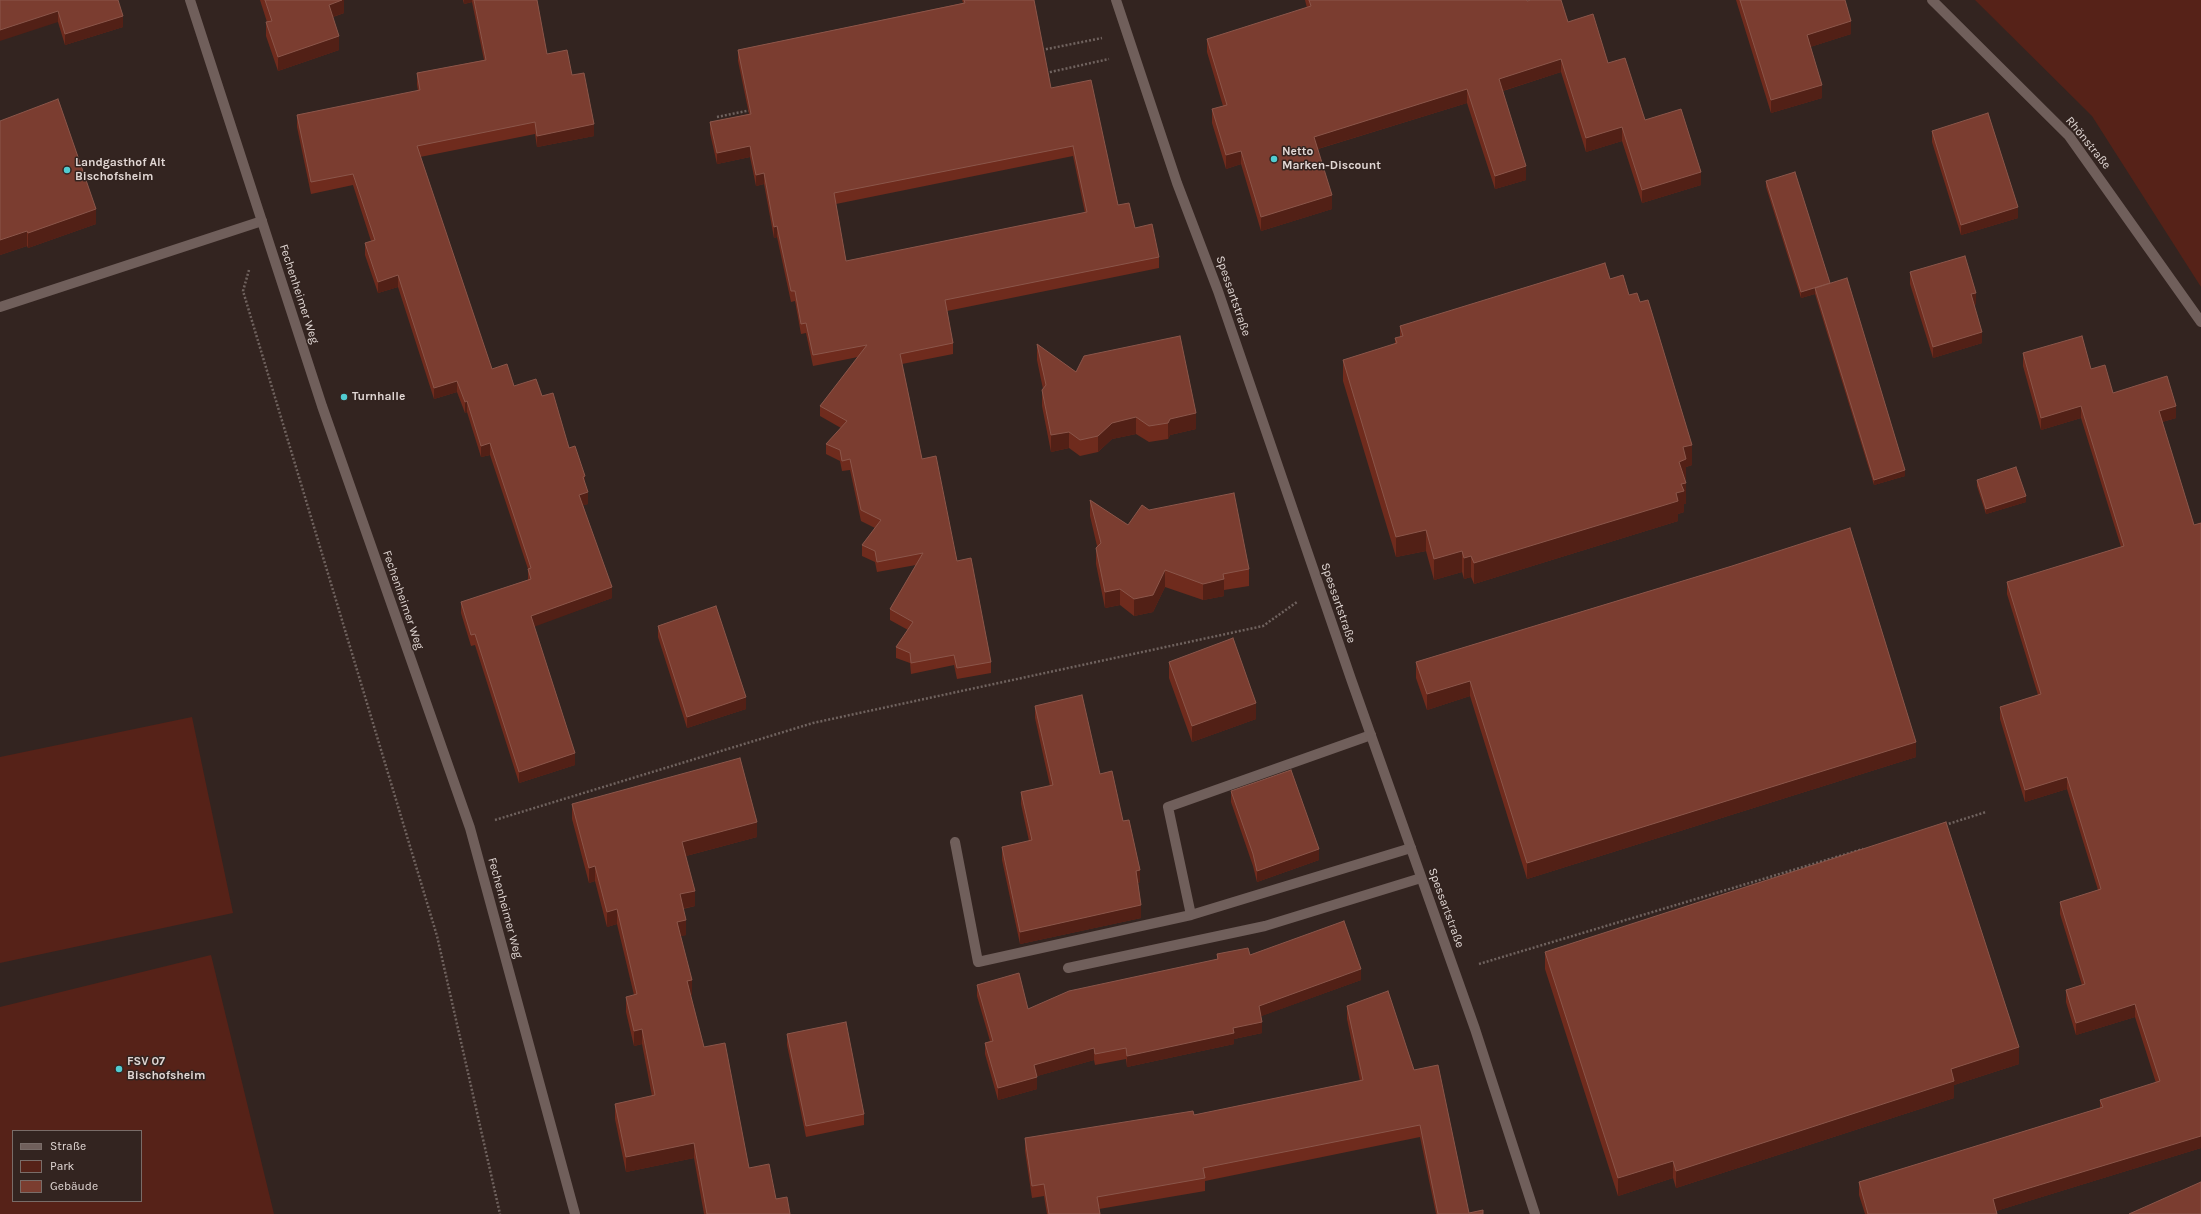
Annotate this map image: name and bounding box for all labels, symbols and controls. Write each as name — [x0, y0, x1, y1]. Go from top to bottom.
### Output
street label: Rhönstraße — [2062, 114, 2114, 172]
place label: Netto Marken-Discount — [1282, 145, 1381, 173]
marker: Netto Marken-Discount — [1269, 154, 1279, 164]
place label: Landgasthof Alt Bischofsheim — [75, 156, 165, 184]
marker: Landgasthof Alt Bischofsheim — [62, 165, 72, 175]
street label: Fechenheimer Weg — [276, 242, 322, 346]
street label: Spessartstraße — [1213, 254, 1253, 338]
place label: Turnhalle — [352, 390, 405, 404]
marker: Turnhalle — [339, 392, 349, 402]
street label: Fechenheimer Weg — [379, 549, 427, 651]
street label: Spessartstraße — [1318, 561, 1358, 645]
street label: Fechenheimer Weg — [485, 856, 525, 960]
street label: Spessartstraße — [1425, 866, 1467, 950]
place label: FSV 07 Bischofsheim — [127, 1055, 205, 1083]
marker: FSV 07 Bischofsheim — [114, 1064, 124, 1074]
legend — [12, 1130, 142, 1202]
text: Straße — [50, 1139, 86, 1153]
text: Park — [50, 1159, 74, 1173]
text: Gebäude — [50, 1179, 98, 1193]

